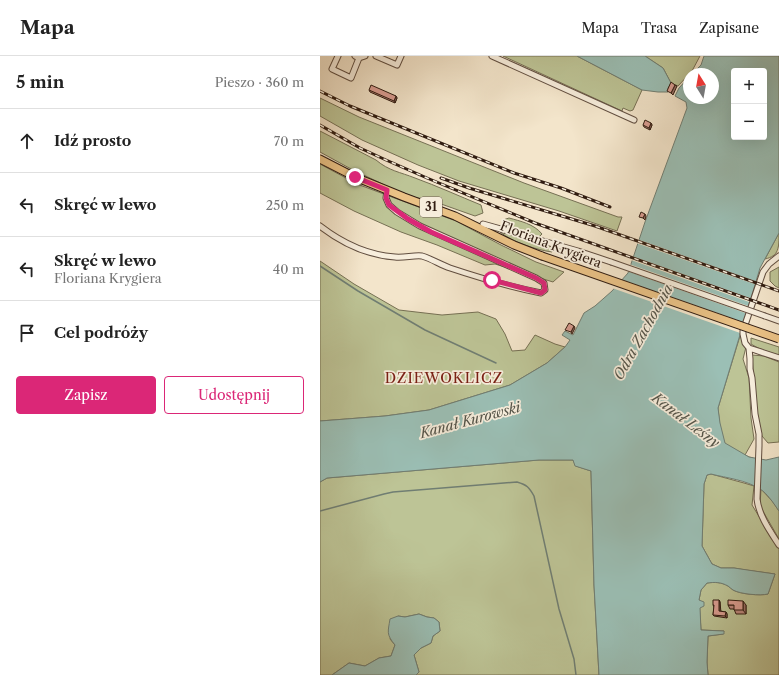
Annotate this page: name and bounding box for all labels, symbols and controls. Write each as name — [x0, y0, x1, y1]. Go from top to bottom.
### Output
text: Mapa — [20, 16, 75, 39]
text: Mapa — [581, 19, 619, 37]
text: Trasa — [641, 19, 677, 37]
text: Zapisane — [699, 19, 759, 37]
north arrow — [683, 68, 719, 104]
map controls — [731, 68, 767, 140]
button: + — [731, 68, 767, 104]
text: 5 min — [16, 72, 64, 92]
text: Pieszo · 360 m — [215, 74, 304, 90]
button: − — [731, 104, 767, 140]
icon: ahead — [16, 130, 38, 152]
text: Idź prosto — [54, 131, 131, 150]
text: 70 m — [274, 133, 304, 149]
route end — [346, 168, 364, 186]
icon: left — [16, 194, 38, 216]
text: Skręć w lewo — [54, 195, 156, 214]
text: 250 m — [266, 197, 304, 213]
road number: 31 — [420, 197, 442, 217]
street label: Floriana Krygiera — [498, 217, 604, 271]
text: Skręć w lewo — [54, 251, 156, 270]
icon: left — [16, 258, 38, 280]
text: 40 m — [273, 261, 304, 277]
text: Floriana Krygiera — [54, 270, 162, 286]
route start — [483, 271, 501, 289]
water label: Odra Zachodnia — [609, 280, 677, 383]
icon: arrive — [16, 322, 38, 344]
text: Cel podróży — [54, 323, 148, 342]
district label: DZIEWOKLICZ — [385, 369, 503, 387]
button: Zapisz — [16, 376, 156, 414]
button: Udostępnij — [164, 376, 304, 414]
water label: Kanał Leśny — [648, 388, 723, 451]
water label: Kanał Kurowski — [417, 398, 524, 442]

